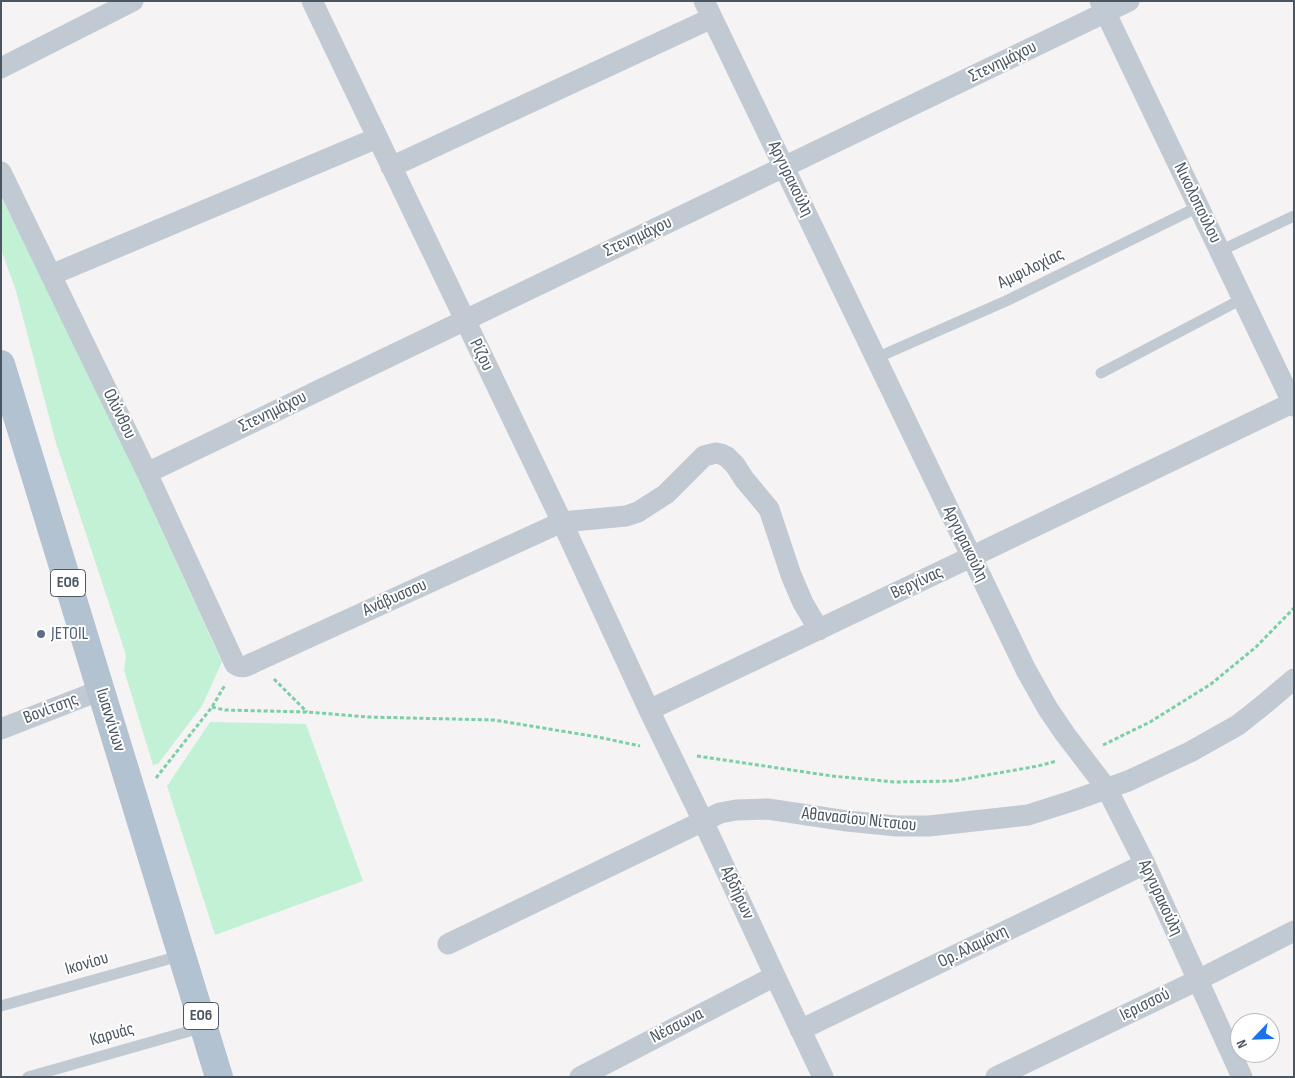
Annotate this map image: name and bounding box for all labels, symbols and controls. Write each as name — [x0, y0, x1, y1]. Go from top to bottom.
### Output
street label: Στενημάχου — [966, 36, 1040, 88]
street label: Αργυρακούλη — [762, 138, 818, 220]
street label: Νικολοπούλου — [1168, 159, 1226, 247]
street label: Στενημάχου — [601, 212, 675, 262]
street label: Αμφιλοχίας — [994, 244, 1068, 294]
street label: Ρίζου — [464, 335, 498, 375]
street label: Ολύνθου — [98, 385, 140, 443]
street label: Στενημάχου — [236, 386, 310, 438]
street label: Αργυρακούλη — [937, 503, 993, 585]
street label: Βεργίνας — [887, 562, 947, 604]
road number: ΕΟ6 — [50, 570, 86, 596]
street label: Ανάβυσσου — [360, 574, 430, 622]
place label: JETOIL — [51, 623, 88, 645]
marker: JETOIL — [35, 628, 47, 640]
street label: Ιωαννίνων — [90, 686, 130, 754]
street label: Βονίτσης — [21, 689, 81, 729]
street label: Αθανασίου Νίτσιου — [801, 803, 917, 837]
street label: Αργυρακούλη — [1133, 857, 1187, 939]
street label: Αβδήρων — [715, 863, 759, 923]
street label: Ορ. Αλαμάνη — [934, 921, 1012, 973]
street label: Ικονίου — [63, 948, 111, 980]
street label: Ιερισσού — [1117, 984, 1173, 1026]
road number: ΕΟ6 — [184, 1002, 218, 1030]
street label: Νέσσωνα — [647, 1004, 707, 1048]
north arrow — [1230, 1013, 1280, 1063]
street label: Καρυάς — [87, 1018, 137, 1052]
text: N — [1232, 1037, 1251, 1051]

